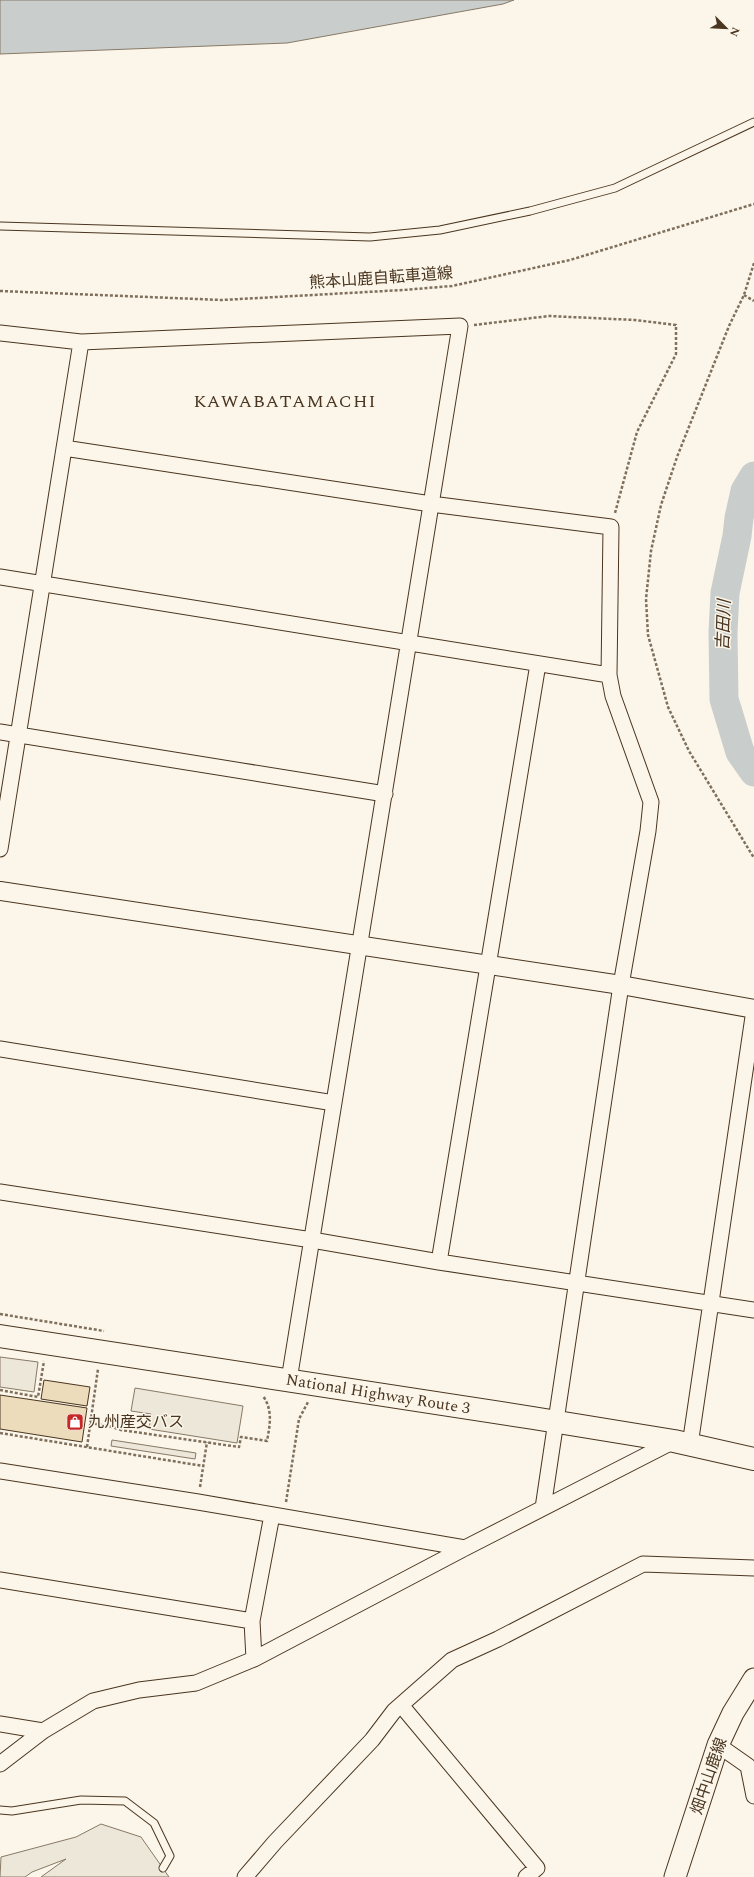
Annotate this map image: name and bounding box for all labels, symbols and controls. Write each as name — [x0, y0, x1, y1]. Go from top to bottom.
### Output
north arrow — [706, 8, 746, 48]
text: N — [725, 24, 744, 39]
street label: 熊本山鹿自転車道線 — [308, 261, 454, 295]
district label: KAWABATAMACHI — [193, 388, 377, 415]
water label: 吉田川 — [710, 597, 738, 651]
street label: National Highway Route 3 — [284, 1368, 472, 1420]
place label: 九州産交バス — [88, 1410, 184, 1434]
shop icon: 九州産交バス — [65, 1412, 85, 1432]
street label: 畑中山鹿線 — [685, 1734, 733, 1818]

